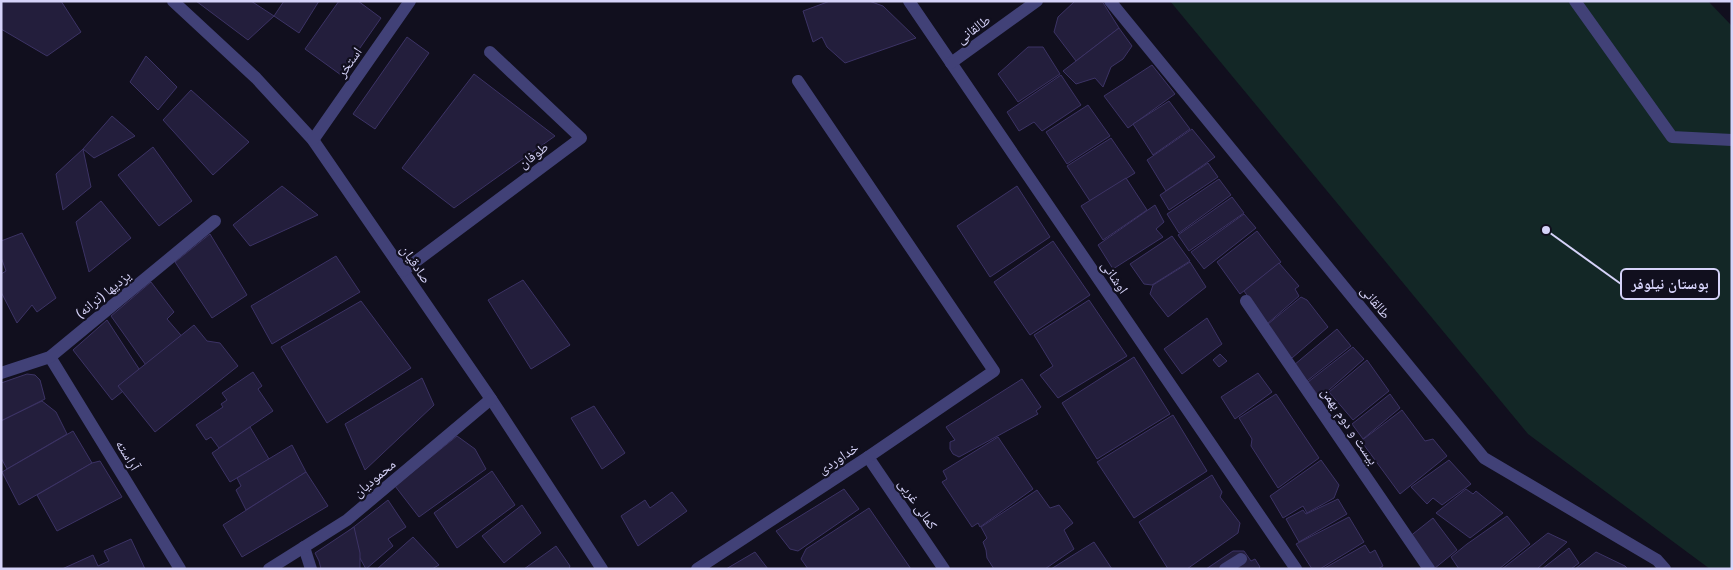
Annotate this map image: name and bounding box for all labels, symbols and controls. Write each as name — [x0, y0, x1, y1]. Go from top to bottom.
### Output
street label: طالقانی — [952, 10, 994, 48]
street label: استخر — [331, 43, 366, 81]
street label: طوفان — [514, 137, 552, 172]
street label: صادقیان — [397, 241, 436, 287]
street label: اوشانی — [1097, 256, 1133, 297]
street label: یزدیها (ترانه) — [71, 265, 134, 322]
callout: بوستان نیلوفر — [1621, 269, 1719, 299]
text: بوستان نیلوفر — [1630, 273, 1709, 293]
street label: طالقانی — [1357, 281, 1396, 323]
street label: بیست و دوم بهمن — [1317, 383, 1383, 469]
street label: آراسته — [112, 436, 145, 474]
street label: خداوردی — [814, 437, 862, 478]
street label: محمودیان — [348, 454, 399, 501]
street label: کمالی غربی — [894, 475, 942, 533]

